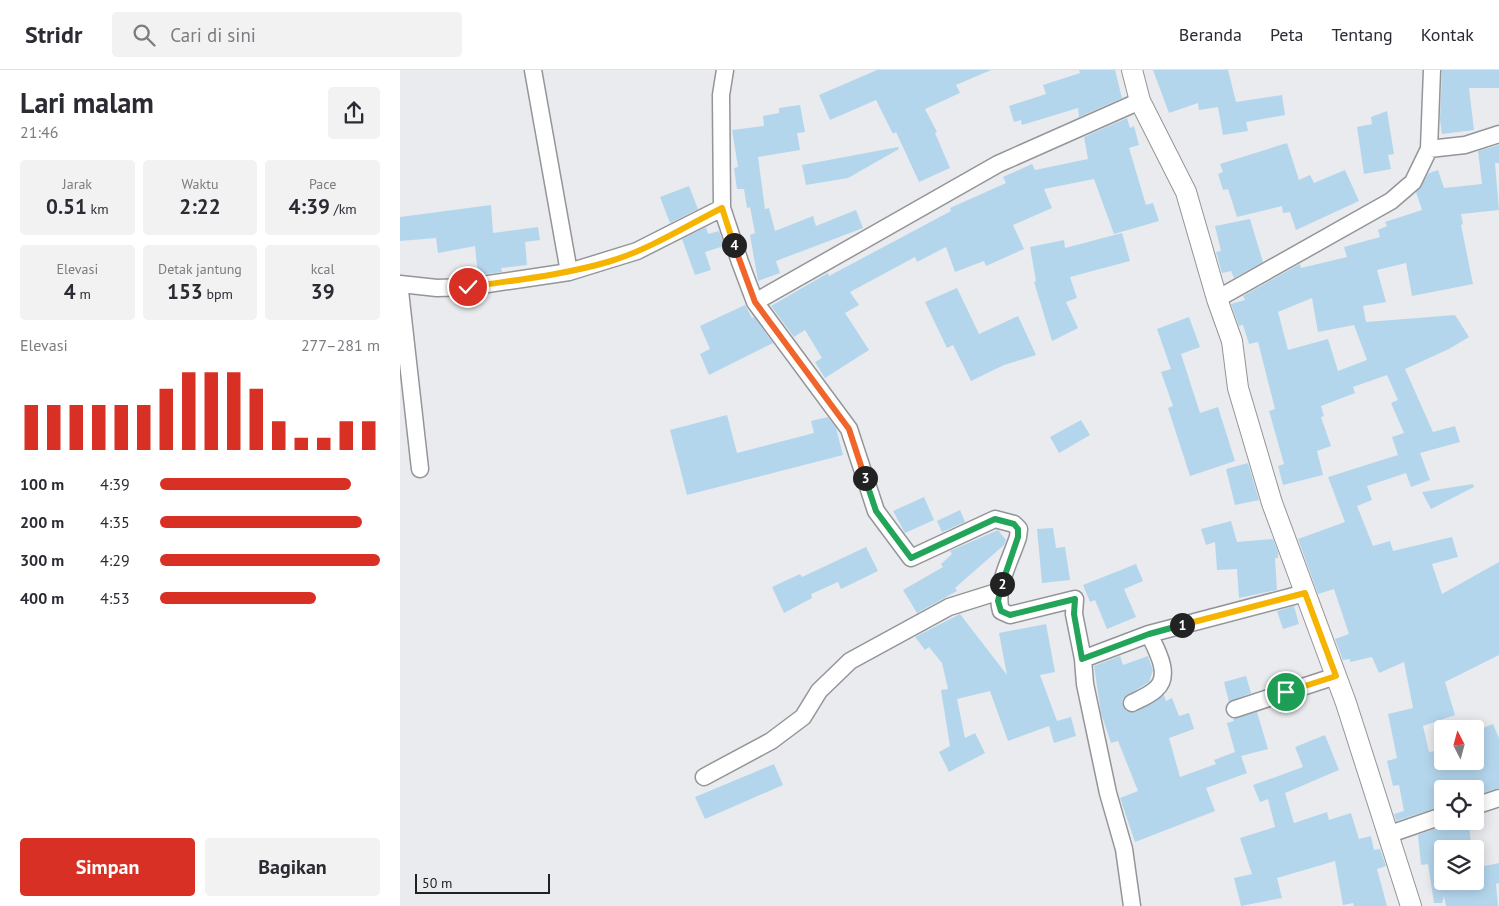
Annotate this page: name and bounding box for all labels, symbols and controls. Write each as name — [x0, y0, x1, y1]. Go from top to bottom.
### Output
search box — [112, 12, 462, 57]
text: Stridr — [25, 19, 82, 50]
icon: search — [130, 21, 158, 49]
text: Cari di sini — [170, 23, 256, 47]
text: Beranda — [1179, 23, 1242, 46]
text: Peta — [1270, 23, 1304, 46]
text: Tentang — [1332, 23, 1393, 46]
text: Kontak — [1421, 23, 1474, 46]
text: Lari malam — [20, 84, 154, 121]
button: share — [328, 87, 380, 139]
text: 21:46 — [20, 122, 58, 142]
text: Jarak — [63, 175, 92, 193]
text: Waktu — [182, 175, 218, 193]
text: Pace — [309, 175, 336, 193]
text: 0.51 — [46, 193, 87, 220]
text: 2:22 — [179, 193, 221, 220]
text: 4:39 — [289, 193, 330, 220]
text: km — [87, 200, 109, 218]
text: /km — [330, 200, 357, 218]
pin: 4 — [722, 232, 746, 258]
text: 4 — [731, 236, 738, 254]
text: Elevasi — [56, 260, 98, 278]
text: Detak jantung — [158, 260, 242, 278]
text: kcal — [311, 260, 335, 278]
pin — [447, 266, 489, 308]
icon: check — [454, 273, 482, 301]
text: 4 — [64, 278, 76, 305]
text: 153 — [167, 278, 203, 305]
text: 39 — [311, 278, 335, 305]
text: m — [76, 285, 91, 303]
text: bpm — [203, 285, 233, 303]
text: Elevasi — [20, 335, 68, 355]
text: 277–281 m — [301, 335, 380, 355]
pin: 3 — [852, 466, 878, 490]
text: 3 — [862, 469, 869, 487]
text: 100 m — [20, 474, 64, 494]
text: 4:39 — [100, 474, 130, 494]
text: 200 m — [20, 512, 64, 532]
text: 4:35 — [100, 512, 130, 532]
text: 300 m — [20, 550, 64, 570]
text: 4:29 — [100, 550, 130, 570]
pin: 2 — [990, 572, 1014, 596]
text: 2 — [999, 575, 1006, 593]
text: 400 m — [20, 588, 64, 608]
text: 4:53 — [100, 588, 130, 608]
pin: 1 — [1170, 612, 1194, 638]
text: 1 — [1179, 616, 1186, 634]
pin — [1265, 671, 1307, 713]
icon: arrive — [1272, 678, 1300, 706]
north arrow — [1434, 720, 1484, 770]
map controls — [1434, 720, 1484, 890]
button: locate — [1434, 780, 1484, 830]
button: Simpan — [20, 838, 195, 896]
button: Bagikan — [205, 838, 380, 896]
button: layers — [1434, 840, 1484, 890]
scale bar — [415, 871, 550, 894]
text: 50 m — [422, 874, 452, 892]

